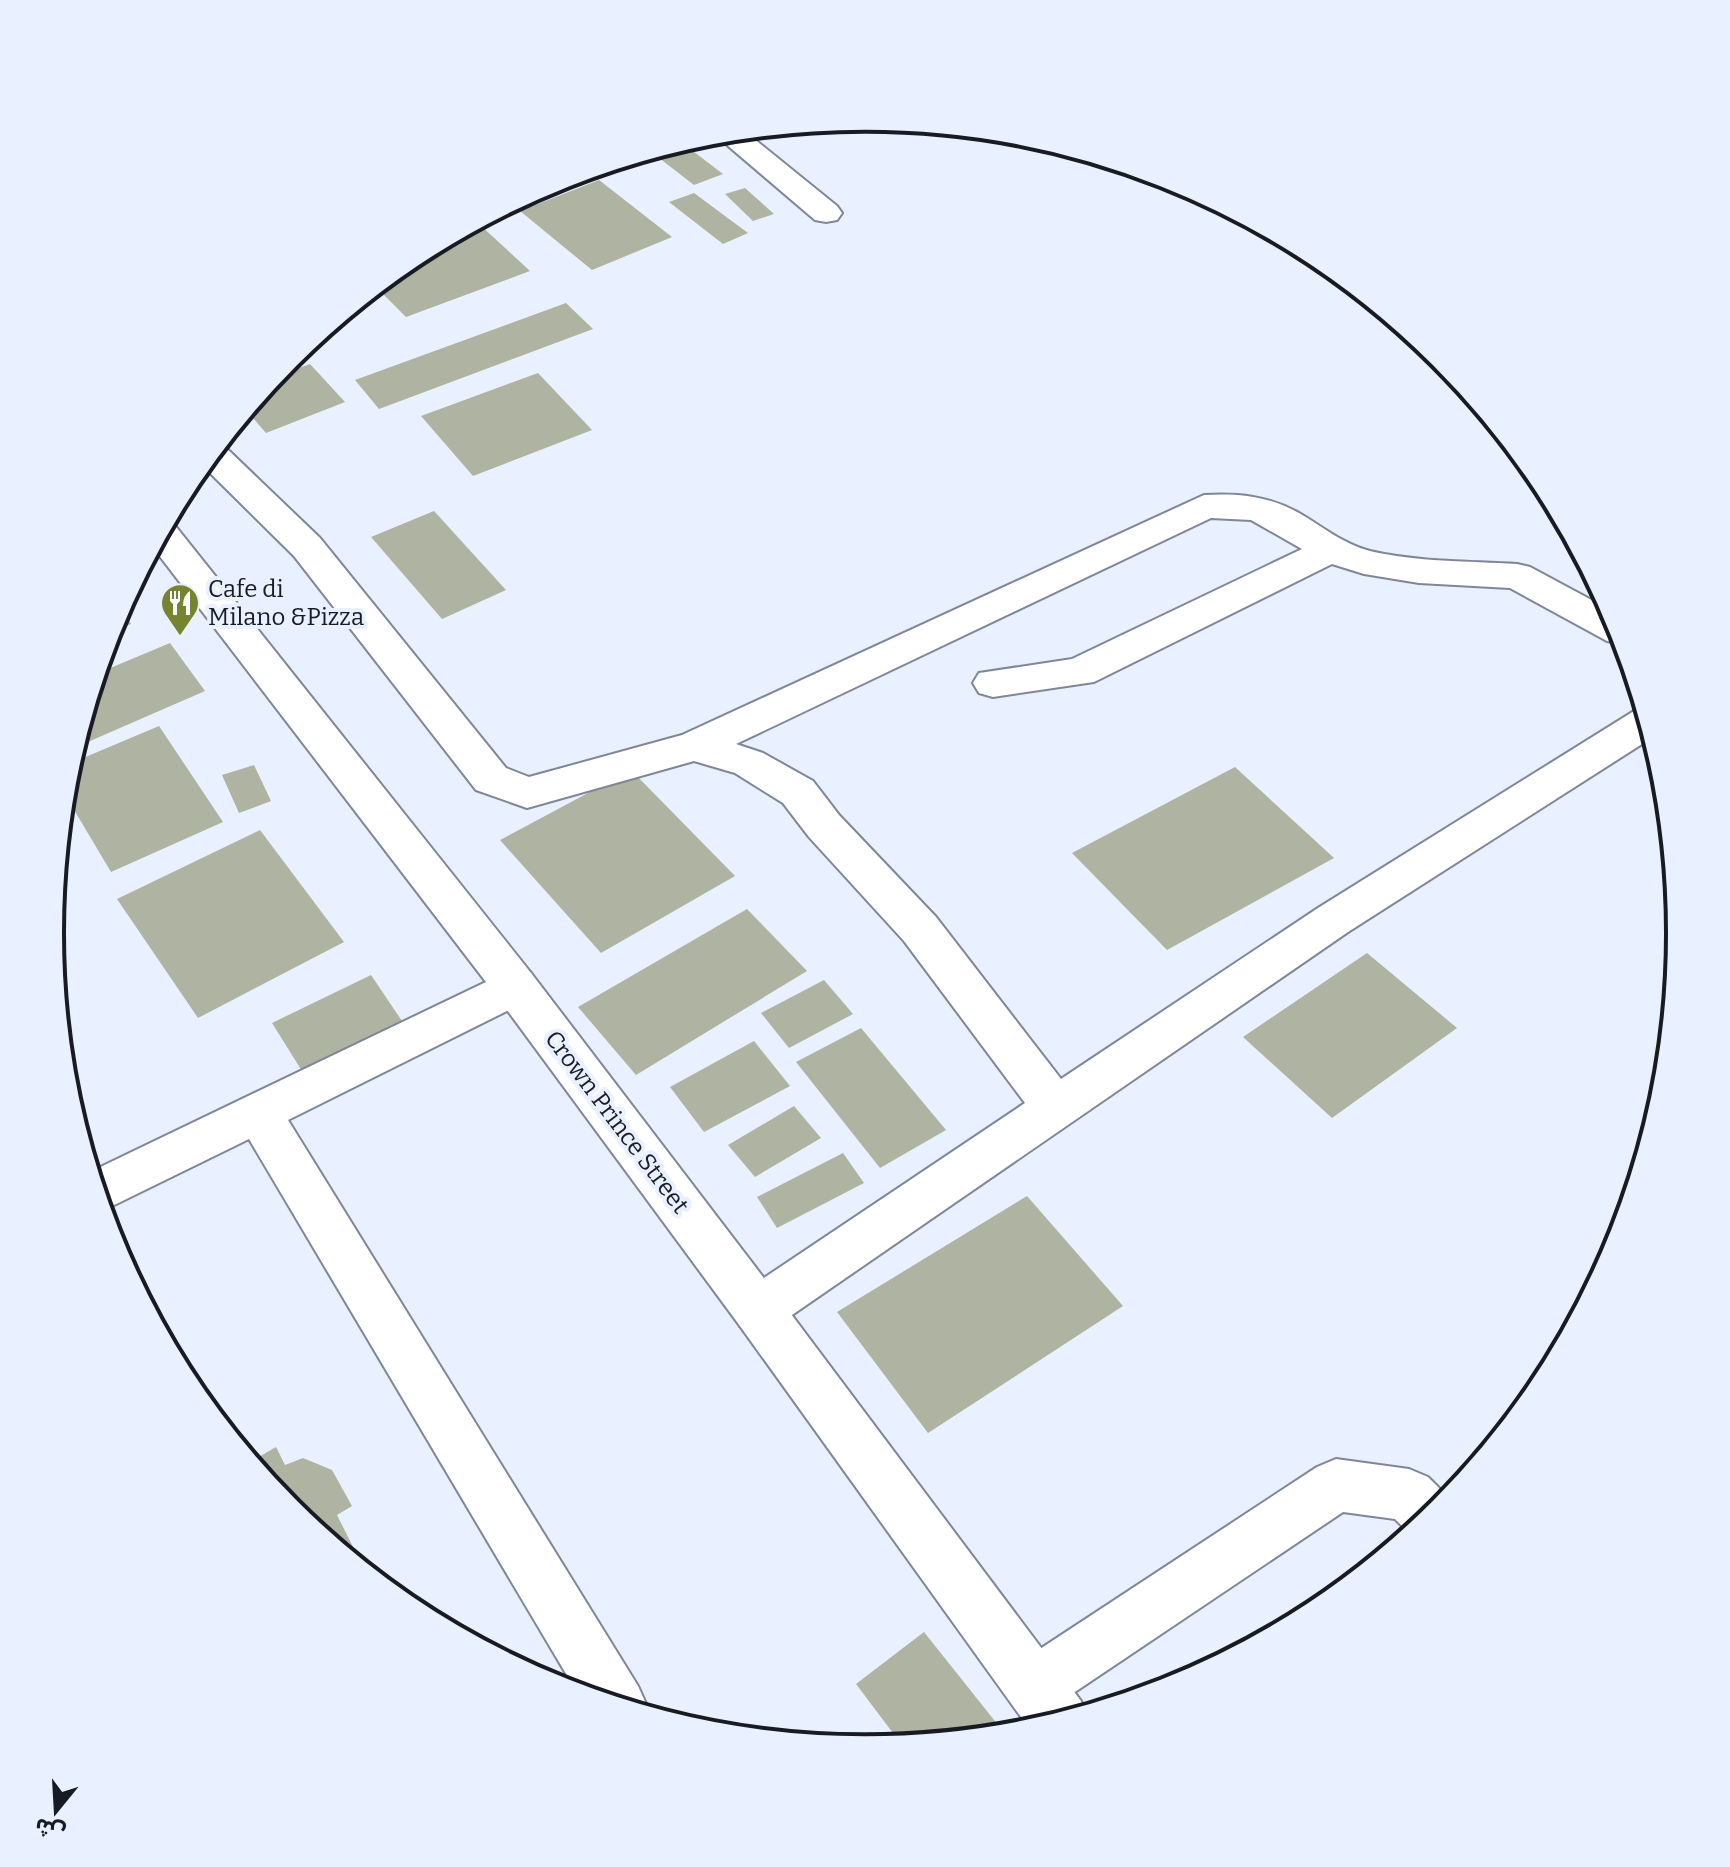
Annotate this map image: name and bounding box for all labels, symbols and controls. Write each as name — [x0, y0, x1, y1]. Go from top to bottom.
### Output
place label: Cafe di Milano &Pizza — [208, 575, 364, 631]
restaurant icon: Cafe di Milano &Pizza — [159, 582, 201, 637]
street label: Crown Prince Street — [539, 1025, 695, 1219]
north arrow — [16, 1771, 96, 1851]
text: ش — [31, 1812, 68, 1847]

